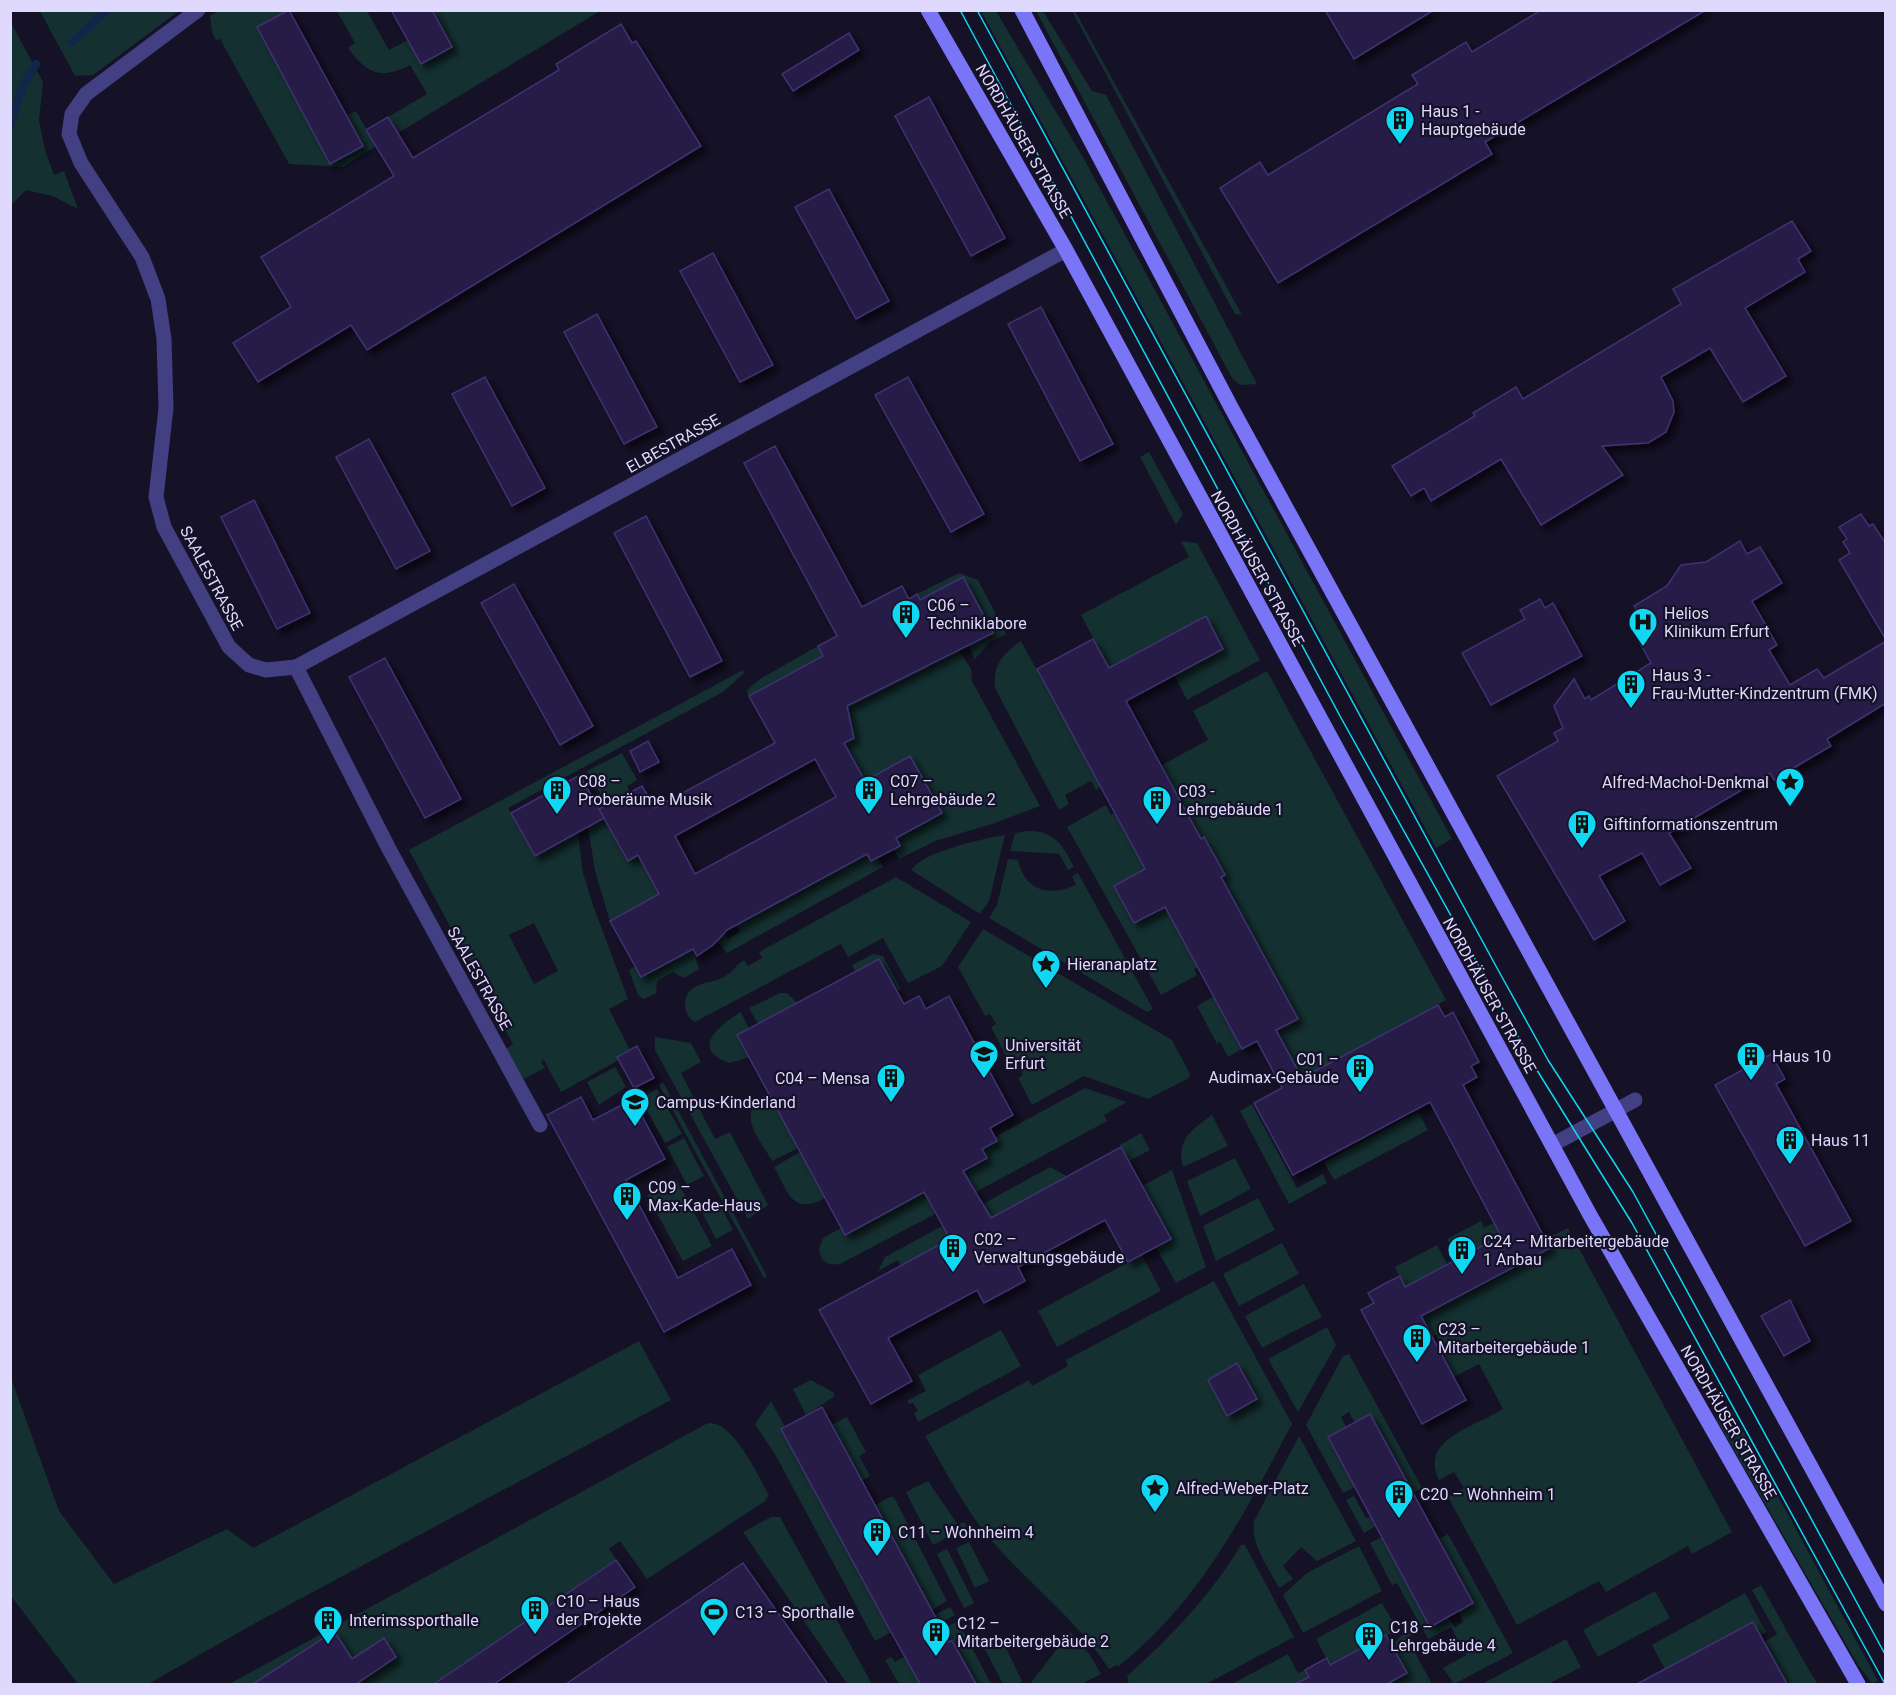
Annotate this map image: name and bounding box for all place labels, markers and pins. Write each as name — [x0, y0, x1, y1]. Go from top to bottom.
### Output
place label: Haus 1 - Hauptgebäude — [1421, 102, 1526, 139]
building icon: Haus 1 - Hauptgebäude — [1384, 104, 1416, 146]
place label: C06 – Techniklabore — [927, 596, 1027, 633]
building icon: C06 – Techniklabore — [890, 598, 922, 640]
place label: Helios Klinikum Erfurt — [1664, 604, 1770, 641]
hospital icon: Helios Klinikum Erfurt — [1627, 606, 1659, 648]
place label: Haus 3 - Frau-Mutter-Kindzentrum (FMK) — [1652, 666, 1878, 703]
building icon: Haus 3 - Frau-Mutter-Kindzentrum (FMK) — [1615, 668, 1647, 710]
place icon: Alfred-Machol-Denkmal — [1774, 766, 1806, 808]
place label: C08 – Proberäume Musik — [578, 772, 713, 809]
place label: C07 – Lehrgebäude 2 — [890, 772, 996, 809]
place label: Alfred-Machol-Denkmal — [1602, 773, 1769, 792]
building icon: C08 – Proberäume Musik — [541, 774, 573, 816]
building icon: C07 – Lehrgebäude 2 — [853, 774, 885, 816]
place label: C03 - Lehrgebäude 1 — [1178, 782, 1284, 819]
building icon: C03 - Lehrgebäude 1 — [1141, 784, 1173, 826]
building icon: Giftinformationszentrum — [1566, 808, 1598, 850]
place label: Giftinformationszentrum — [1603, 815, 1778, 834]
place icon: Hieranaplatz — [1030, 948, 1062, 990]
place label: Hieranaplatz — [1067, 955, 1157, 974]
place label: Universität Erfurt — [1005, 1036, 1081, 1073]
school or university icon: Universität Erfurt — [968, 1038, 1000, 1080]
building icon: Haus 10 — [1735, 1040, 1767, 1082]
place label: Haus 10 — [1772, 1047, 1831, 1066]
place label: C01 – Audimax-Gebäude — [1208, 1050, 1339, 1087]
building icon: C01 – Audimax-Gebäude — [1344, 1052, 1376, 1094]
building icon: C04 – Mensa — [875, 1062, 907, 1104]
place label: C04 – Mensa — [775, 1069, 870, 1088]
school or university icon: Campus-Kinderland — [619, 1086, 651, 1128]
place label: Campus-Kinderland — [656, 1093, 796, 1112]
building icon: Haus 11 — [1774, 1124, 1806, 1166]
place label: Haus 11 — [1811, 1131, 1870, 1150]
place label: C09 – Max-Kade-Haus — [648, 1178, 761, 1215]
building icon: C09 – Max-Kade-Haus — [611, 1180, 643, 1222]
place label: C02 – Verwaltungsgebäude — [974, 1230, 1124, 1267]
building icon: C02 – Verwaltungsgebäude — [937, 1232, 969, 1274]
place label: C24 – Mitarbeitergebäude 1 Anbau — [1483, 1232, 1669, 1269]
building icon: C24 – Mitarbeitergebäude 1 Anbau — [1446, 1234, 1478, 1276]
place label: C23 – Mitarbeitergebäude 1 — [1438, 1320, 1590, 1357]
building icon: C23 – Mitarbeitergebäude 1 — [1401, 1322, 1433, 1364]
place icon: Alfred-Weber-Platz — [1139, 1472, 1171, 1514]
building icon: C20 – Wohnheim 1 — [1383, 1478, 1415, 1520]
place label: Alfred-Weber-Platz — [1176, 1479, 1309, 1498]
place label: C20 – Wohnheim 1 — [1420, 1485, 1556, 1504]
building icon: C11 – Wohnheim 4 — [861, 1516, 893, 1558]
place label: C11 – Wohnheim 4 — [898, 1523, 1034, 1542]
place label: C10 – Haus der Projekte — [556, 1592, 642, 1629]
building icon: C10 – Haus der Projekte — [519, 1594, 551, 1636]
sports icon: C13 – Sporthalle — [698, 1596, 730, 1638]
place label: C13 – Sporthalle — [735, 1603, 854, 1622]
building icon: Interimssporthalle — [312, 1604, 344, 1646]
place label: Interimssporthalle — [349, 1611, 479, 1630]
place label: C12 – Mitarbeitergebäude 2 — [957, 1614, 1109, 1651]
building icon: C12 – Mitarbeitergebäude 2 — [920, 1616, 952, 1658]
place label: C18 – Lehrgebäude 4 — [1390, 1618, 1496, 1655]
building icon: C18 – Lehrgebäude 4 — [1353, 1620, 1385, 1662]

